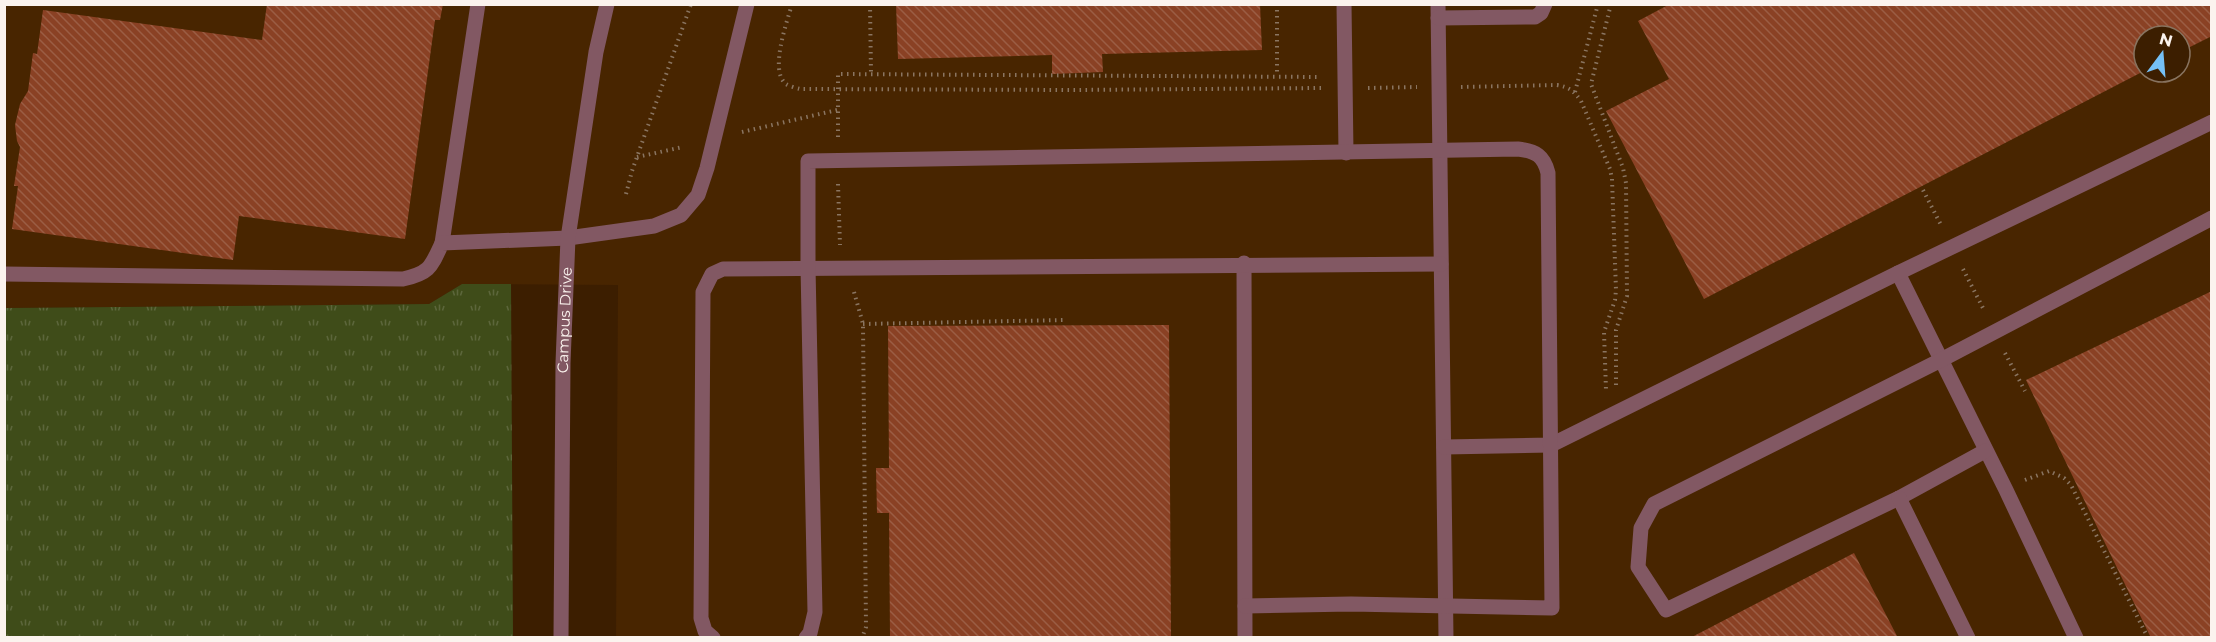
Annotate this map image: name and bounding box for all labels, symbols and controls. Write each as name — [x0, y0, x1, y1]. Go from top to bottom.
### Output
north arrow — [2132, 24, 2192, 84]
text: N — [2157, 29, 2175, 51]
street label: Campus Drive — [553, 267, 576, 373]

